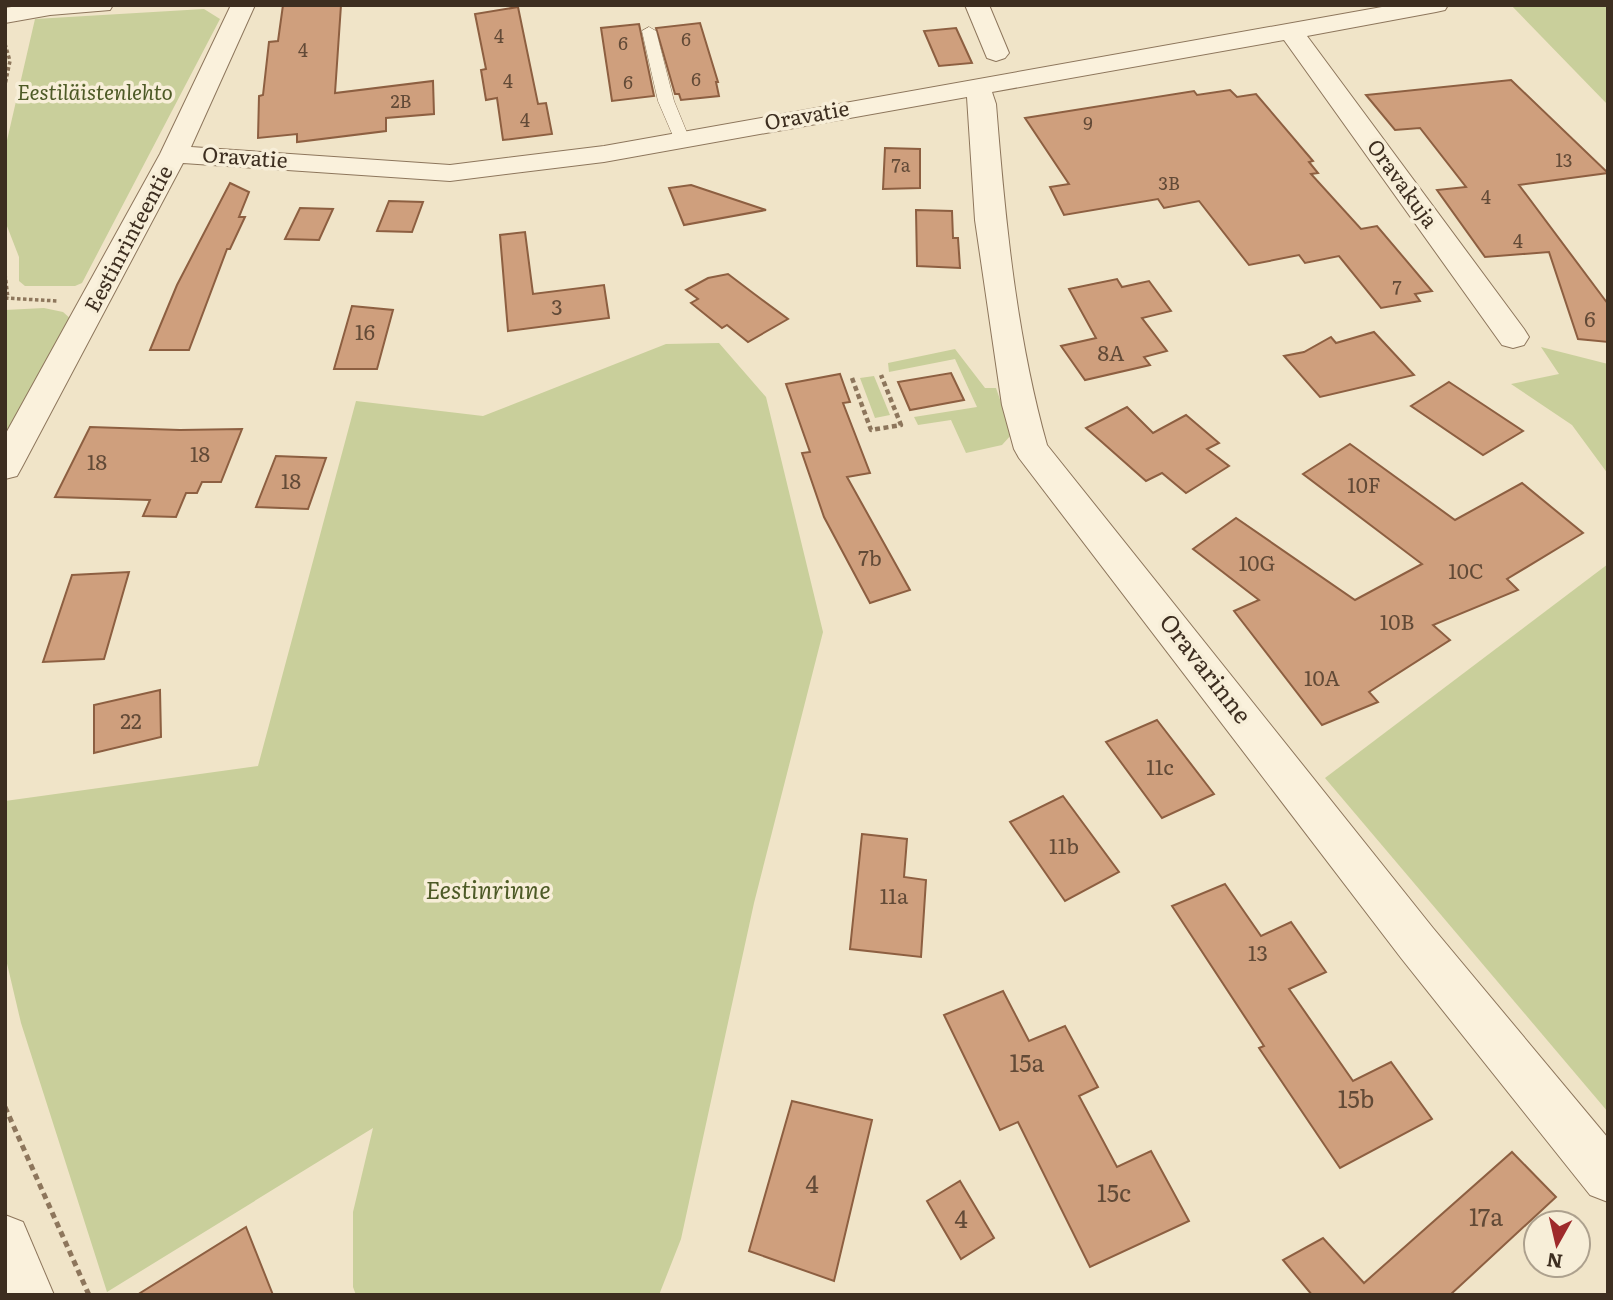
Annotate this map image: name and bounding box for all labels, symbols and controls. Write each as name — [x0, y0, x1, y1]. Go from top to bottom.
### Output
house number: 4 — [494, 22, 504, 49]
house number: 6 — [681, 25, 691, 52]
house number: 6 — [618, 29, 628, 56]
house number: 4 — [298, 36, 308, 63]
house number: 6 — [691, 65, 701, 92]
house number: 4 — [503, 67, 513, 94]
house number: 6 — [623, 68, 633, 95]
park label: Eestiläistenlehto — [17, 75, 173, 106]
house number: 2B — [390, 87, 412, 114]
street label: Oravatie — [762, 91, 851, 136]
house number: 4 — [520, 106, 530, 133]
house number: 9 — [1083, 109, 1093, 136]
street label: Oravakuja — [1361, 132, 1447, 234]
street label: Oravatie — [201, 137, 289, 174]
house number: 13 — [1555, 146, 1573, 173]
house number: 7a — [892, 151, 911, 178]
street label: Eestinrinteentie — [75, 159, 179, 317]
house number: 3B — [1158, 169, 1180, 196]
house number: 4 — [1481, 183, 1491, 210]
house number: 4 — [1513, 227, 1523, 254]
house number: 7 — [1392, 273, 1402, 300]
house number: 3 — [551, 290, 563, 321]
house number: 6 — [1584, 302, 1596, 333]
house number: 16 — [355, 315, 375, 346]
house number: 8A — [1097, 336, 1125, 367]
house number: 18 — [190, 437, 210, 468]
house number: 18 — [87, 445, 107, 476]
house number: 18 — [281, 464, 301, 495]
house number: 10F — [1347, 468, 1381, 499]
house number: 7b — [858, 541, 882, 572]
house number: 10G — [1239, 546, 1275, 577]
house number: 10C — [1448, 554, 1484, 585]
street label: Oravarinne — [1153, 605, 1261, 730]
house number: 10B — [1380, 605, 1414, 636]
house number: 10A — [1304, 661, 1341, 692]
house number: 22 — [120, 704, 142, 735]
house number: 11c — [1146, 750, 1174, 781]
house number: 11b — [1049, 829, 1079, 860]
park label: Eestinrinne — [425, 871, 551, 906]
house number: 11a — [880, 879, 909, 910]
house number: 13 — [1248, 936, 1268, 967]
house number: 15a — [1010, 1044, 1045, 1079]
house number: 15b — [1338, 1080, 1374, 1115]
house number: 4 — [805, 1165, 819, 1200]
house number: 15c — [1097, 1174, 1131, 1209]
house number: 17a — [1469, 1198, 1503, 1233]
house number: 4 — [954, 1200, 968, 1235]
north arrow — [1522, 1209, 1592, 1279]
text: N — [1545, 1247, 1564, 1277]

